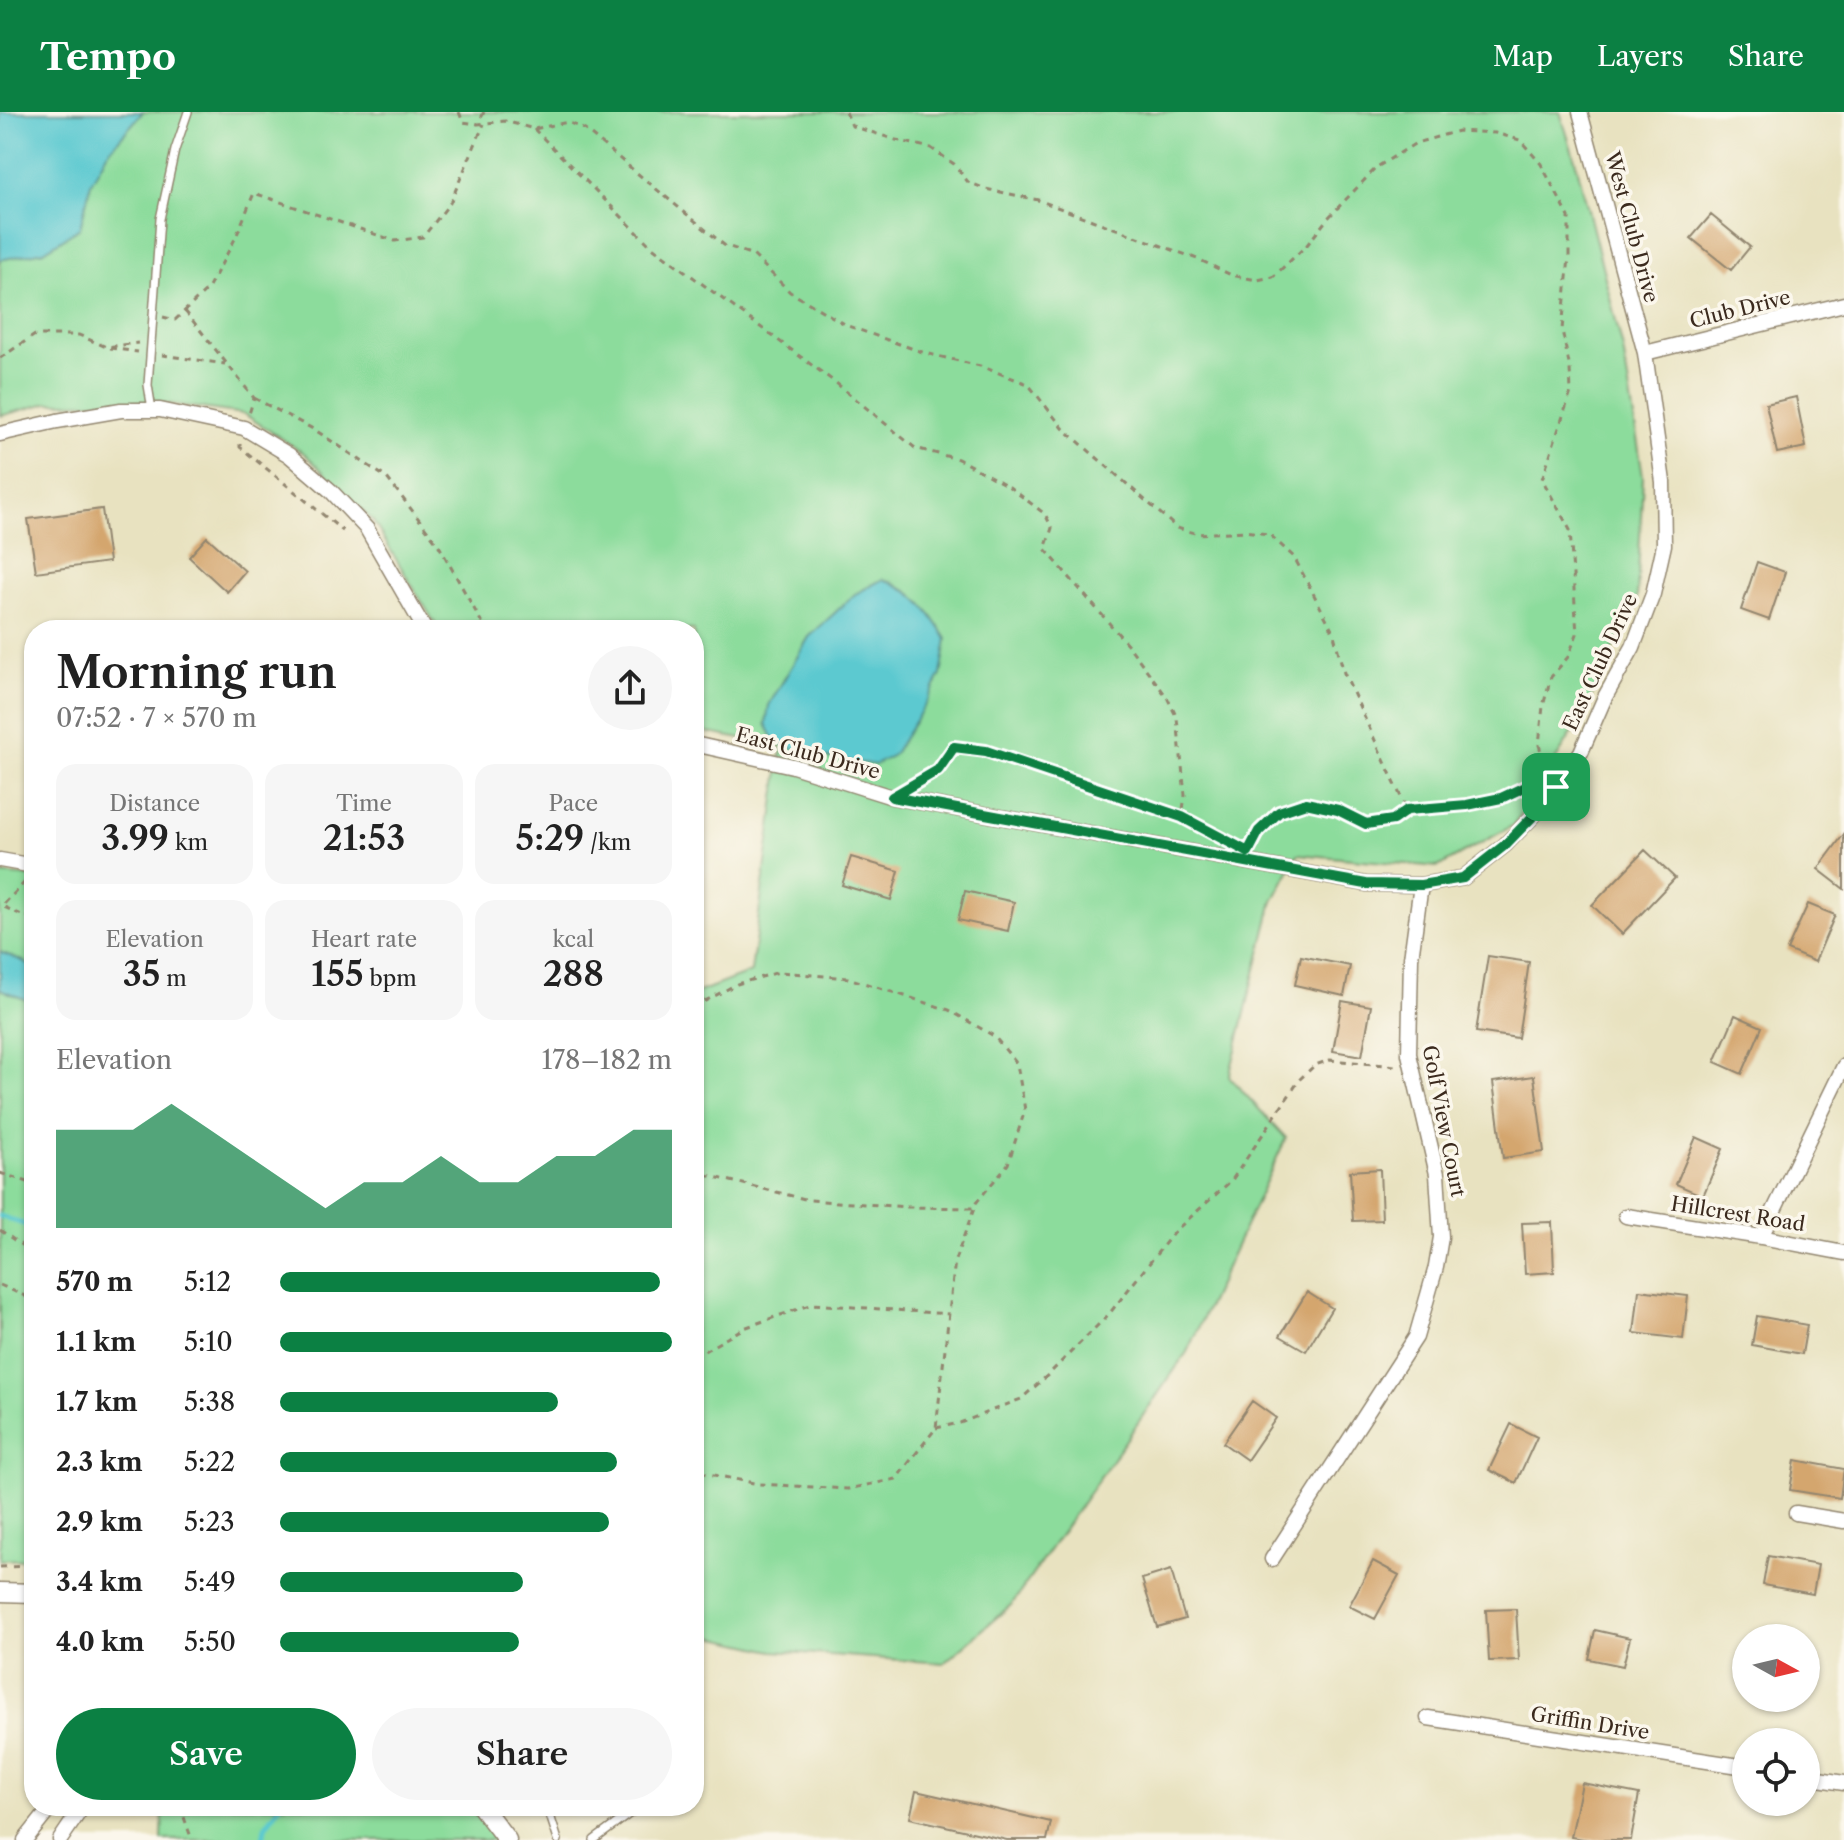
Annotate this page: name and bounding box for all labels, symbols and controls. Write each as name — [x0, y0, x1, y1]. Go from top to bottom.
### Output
text: Tempo — [40, 33, 176, 80]
text: Map — [1493, 39, 1553, 73]
text: Layers — [1597, 39, 1684, 73]
text: Share — [1728, 39, 1804, 73]
street label: West Club Drive — [1600, 148, 1664, 305]
street label: Club Drive — [1687, 285, 1793, 333]
street label: East Club Drive — [1558, 590, 1642, 734]
text: Morning run — [56, 645, 337, 699]
button: share — [588, 646, 672, 730]
text: 07:52 · 7 × 570 m — [56, 702, 257, 734]
street label: East Club Drive — [733, 722, 883, 784]
pin — [1522, 753, 1590, 821]
icon: arrive — [1534, 765, 1578, 809]
text: Distance — [109, 790, 200, 817]
text: Time — [336, 790, 392, 817]
text: Pace — [548, 790, 598, 817]
text: 3.99 — [101, 817, 169, 859]
text: 21:53 — [323, 817, 405, 859]
text: 5:29 — [515, 817, 584, 859]
text: km — [169, 829, 208, 856]
text: /km — [584, 829, 631, 856]
text: Elevation — [106, 926, 204, 953]
text: Heart rate — [311, 926, 417, 953]
text: kcal — [553, 926, 594, 953]
text: 35 — [123, 953, 160, 995]
text: 155 — [311, 953, 364, 995]
text: 288 — [543, 953, 604, 995]
text: m — [160, 965, 187, 992]
text: bpm — [364, 965, 417, 992]
street label: Golf View Court — [1418, 1043, 1470, 1199]
text: Elevation — [56, 1044, 172, 1076]
text: 178–182 m — [541, 1044, 672, 1076]
street label: Hillcrest Road — [1669, 1192, 1807, 1236]
text: 570 m — [56, 1266, 133, 1298]
text: 5:12 — [184, 1266, 231, 1298]
text: 1.1 km — [56, 1326, 136, 1358]
text: 5:10 — [184, 1326, 233, 1358]
text: 1.7 km — [56, 1386, 138, 1418]
text: 5:38 — [184, 1386, 235, 1418]
text: 2.3 km — [56, 1446, 143, 1478]
text: 5:22 — [184, 1446, 235, 1478]
text: 2.9 km — [56, 1506, 143, 1538]
text: 5:23 — [184, 1506, 235, 1538]
text: 3.4 km — [56, 1566, 143, 1598]
text: 5:49 — [184, 1566, 236, 1598]
north arrow — [1732, 1624, 1820, 1712]
map controls — [1732, 1624, 1820, 1816]
text: 4.0 km — [56, 1626, 144, 1658]
text: 5:50 — [184, 1626, 236, 1658]
street label: Griffin Drive — [1529, 1702, 1651, 1744]
button: Save — [56, 1708, 356, 1800]
button: Share — [372, 1708, 672, 1800]
button: locate — [1732, 1728, 1820, 1816]

